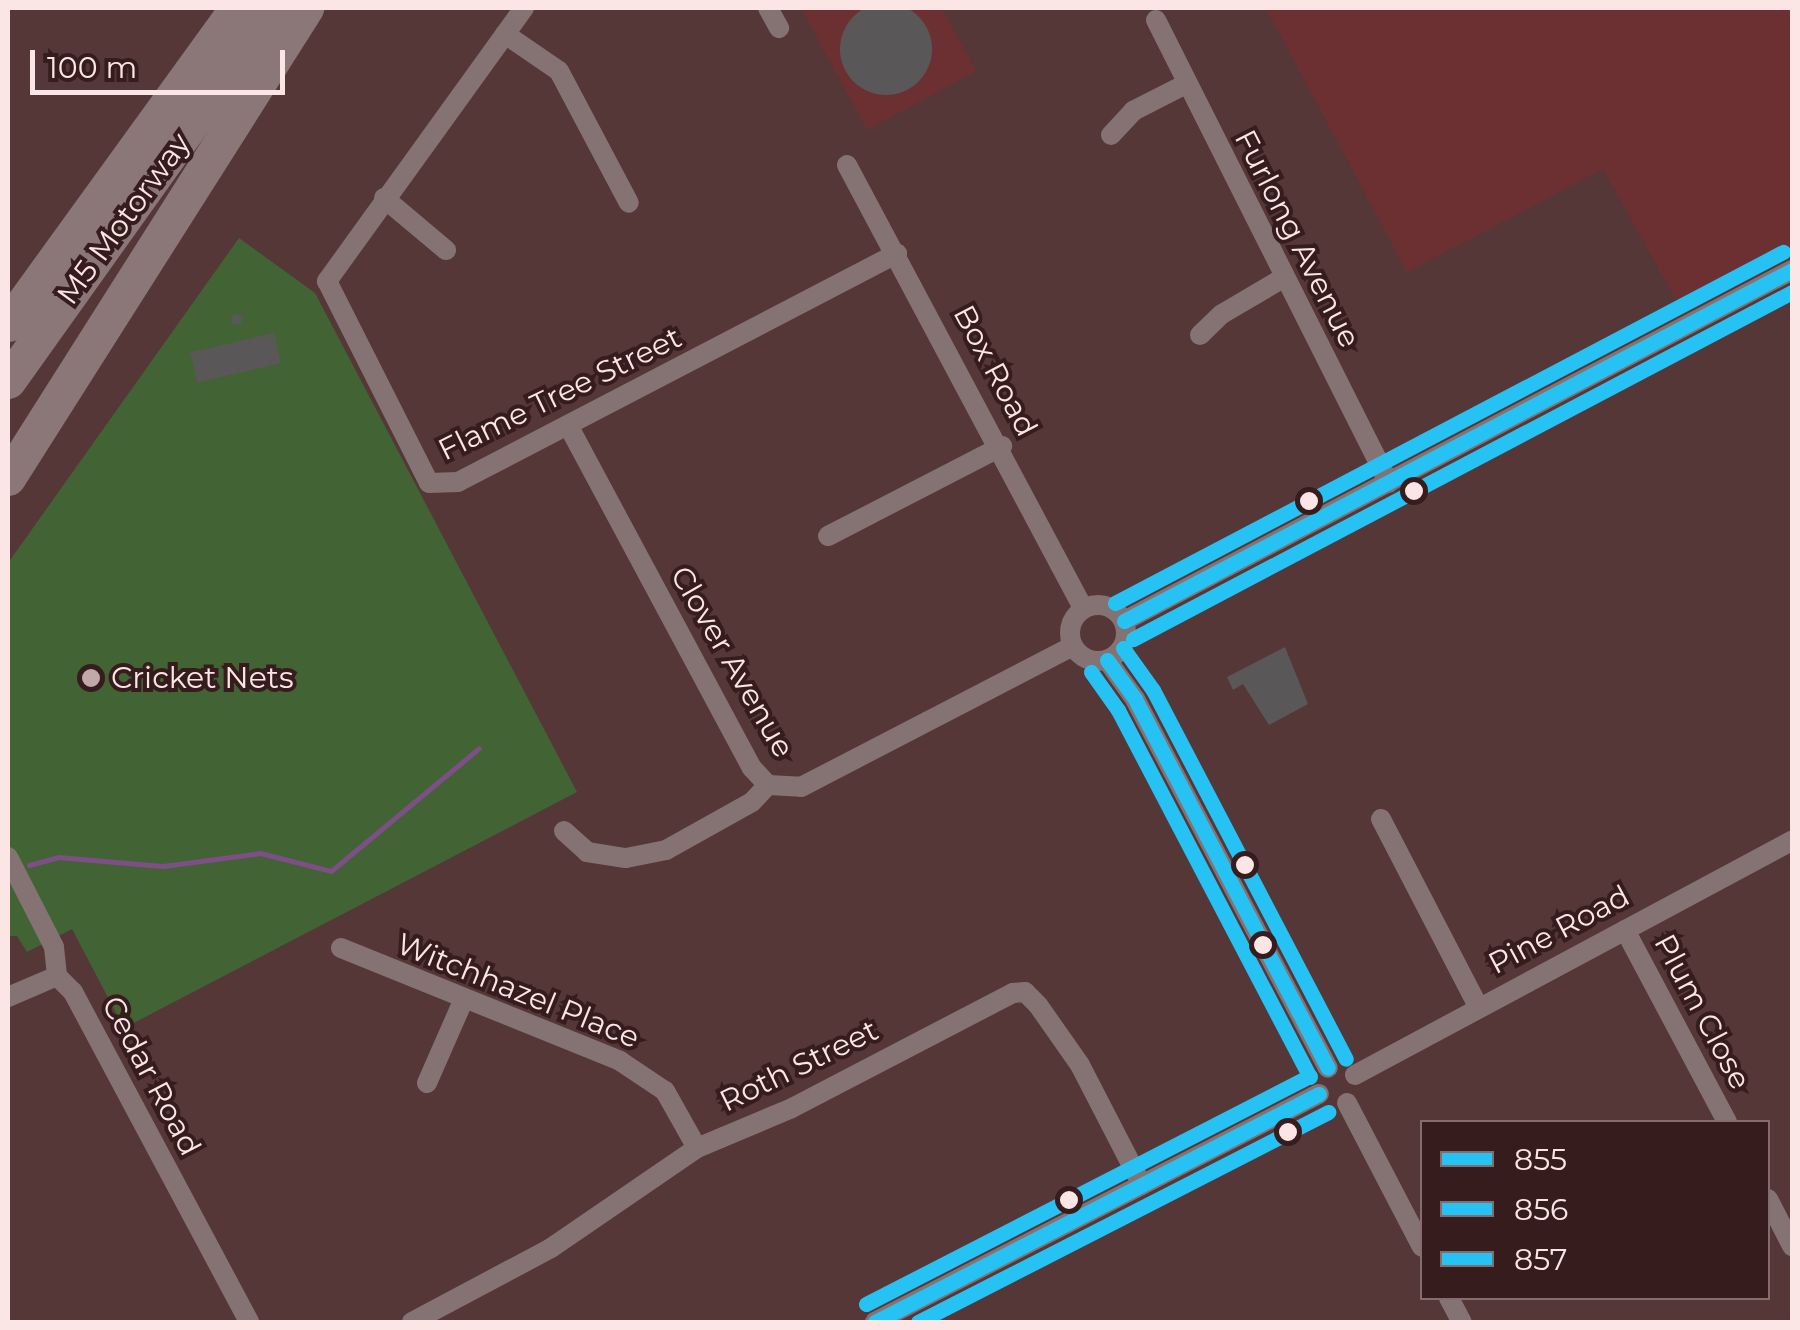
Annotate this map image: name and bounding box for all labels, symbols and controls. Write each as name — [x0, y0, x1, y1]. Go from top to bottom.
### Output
scale bar — [35, 30, 290, 92]
text: 100 m — [47, 49, 137, 86]
street label: Furlong Avenue — [1227, 124, 1367, 354]
street label: M5 Motorway — [50, 126, 198, 312]
street label: Box Road — [945, 299, 1045, 443]
street label: Flame Tree Street — [433, 320, 687, 468]
unlabelled marker — [1404, 481, 1424, 501]
unlabelled marker — [1299, 491, 1319, 511]
street label: Clover Avenue — [663, 560, 801, 764]
place label: Cricket Nets — [111, 660, 294, 696]
marker: Cricket Nets — [80, 667, 102, 689]
unlabelled marker — [1235, 855, 1255, 875]
street label: Pine Road — [1482, 878, 1636, 982]
street label: Witchhazel Place — [392, 926, 644, 1056]
street label: Plum Close — [1646, 928, 1758, 1096]
unlabelled marker — [1253, 935, 1273, 955]
street label: Cedar Road — [94, 990, 208, 1162]
street label: Roth Street — [714, 1012, 884, 1120]
legend — [1420, 1120, 1770, 1300]
unlabelled marker — [1278, 1122, 1298, 1142]
text: 855 — [1514, 1141, 1567, 1178]
unlabelled marker — [1059, 1190, 1079, 1210]
text: 856 — [1514, 1191, 1568, 1228]
text: 857 — [1514, 1241, 1567, 1278]

